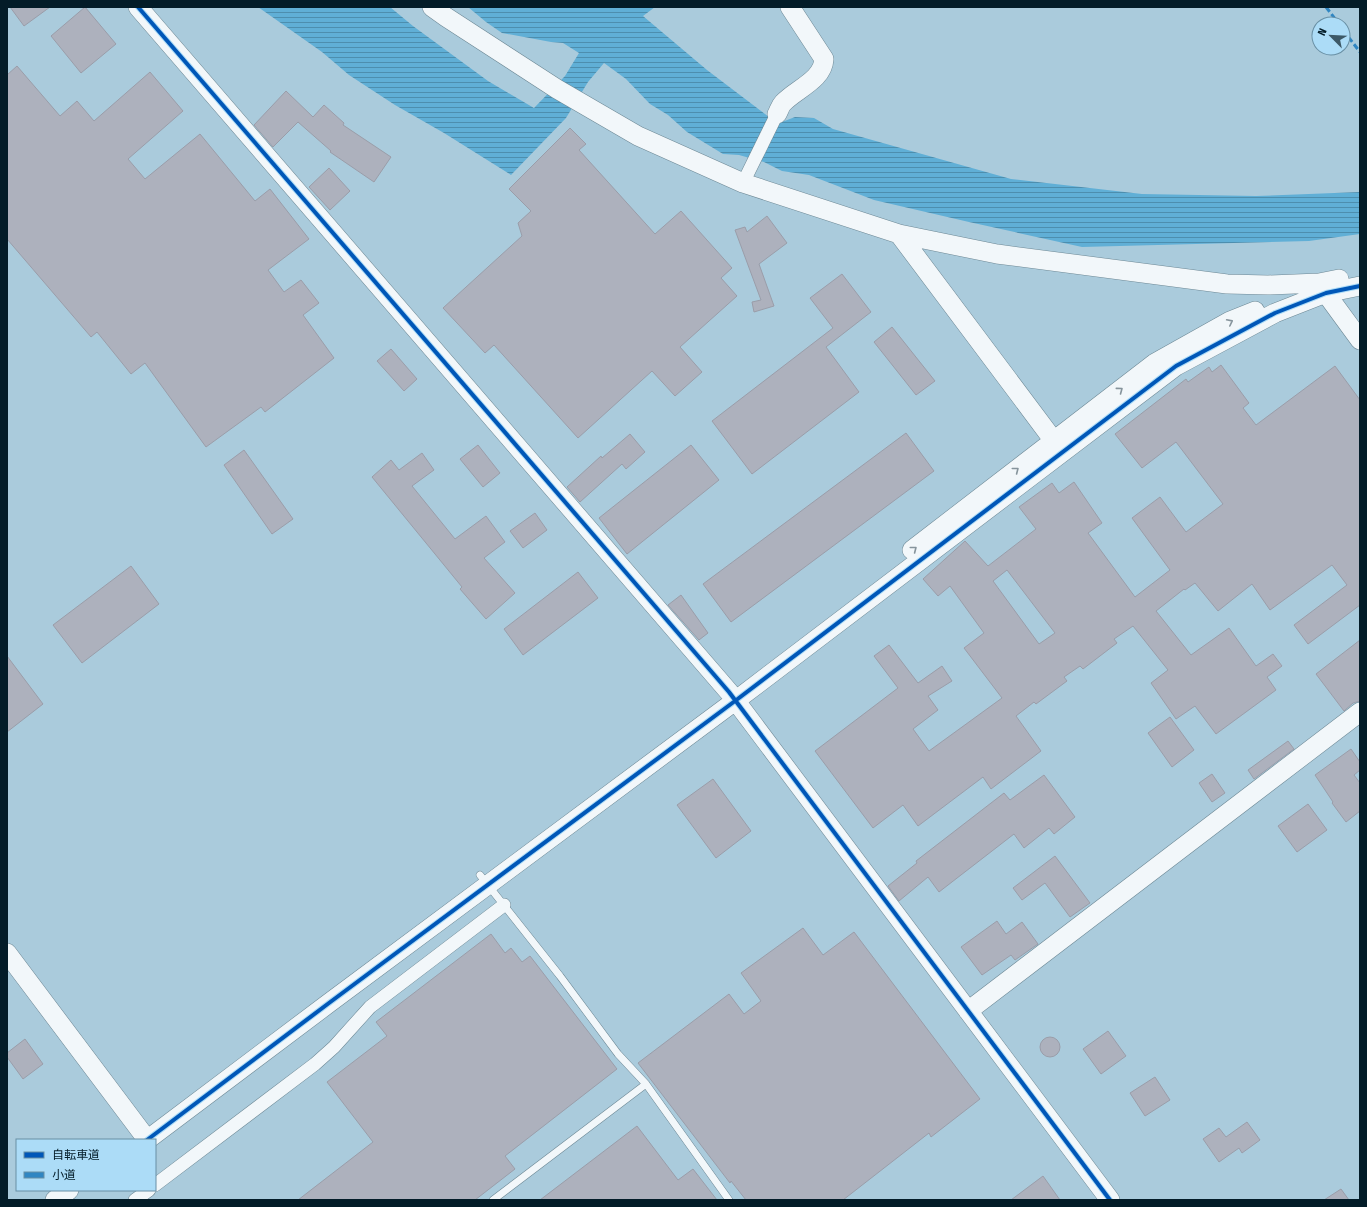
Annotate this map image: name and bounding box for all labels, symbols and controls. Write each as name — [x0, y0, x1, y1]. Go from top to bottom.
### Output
north arrow — [1311, 16, 1351, 56]
text: N — [1315, 26, 1330, 38]
one-way arrow — [1226, 319, 1233, 327]
one-way arrow — [1115, 388, 1122, 395]
one-way arrow — [1012, 467, 1019, 474]
one-way arrow — [909, 547, 916, 554]
legend — [16, 1139, 156, 1191]
text: 自転車道 — [52, 1148, 100, 1162]
text: 小道 — [52, 1168, 76, 1182]

